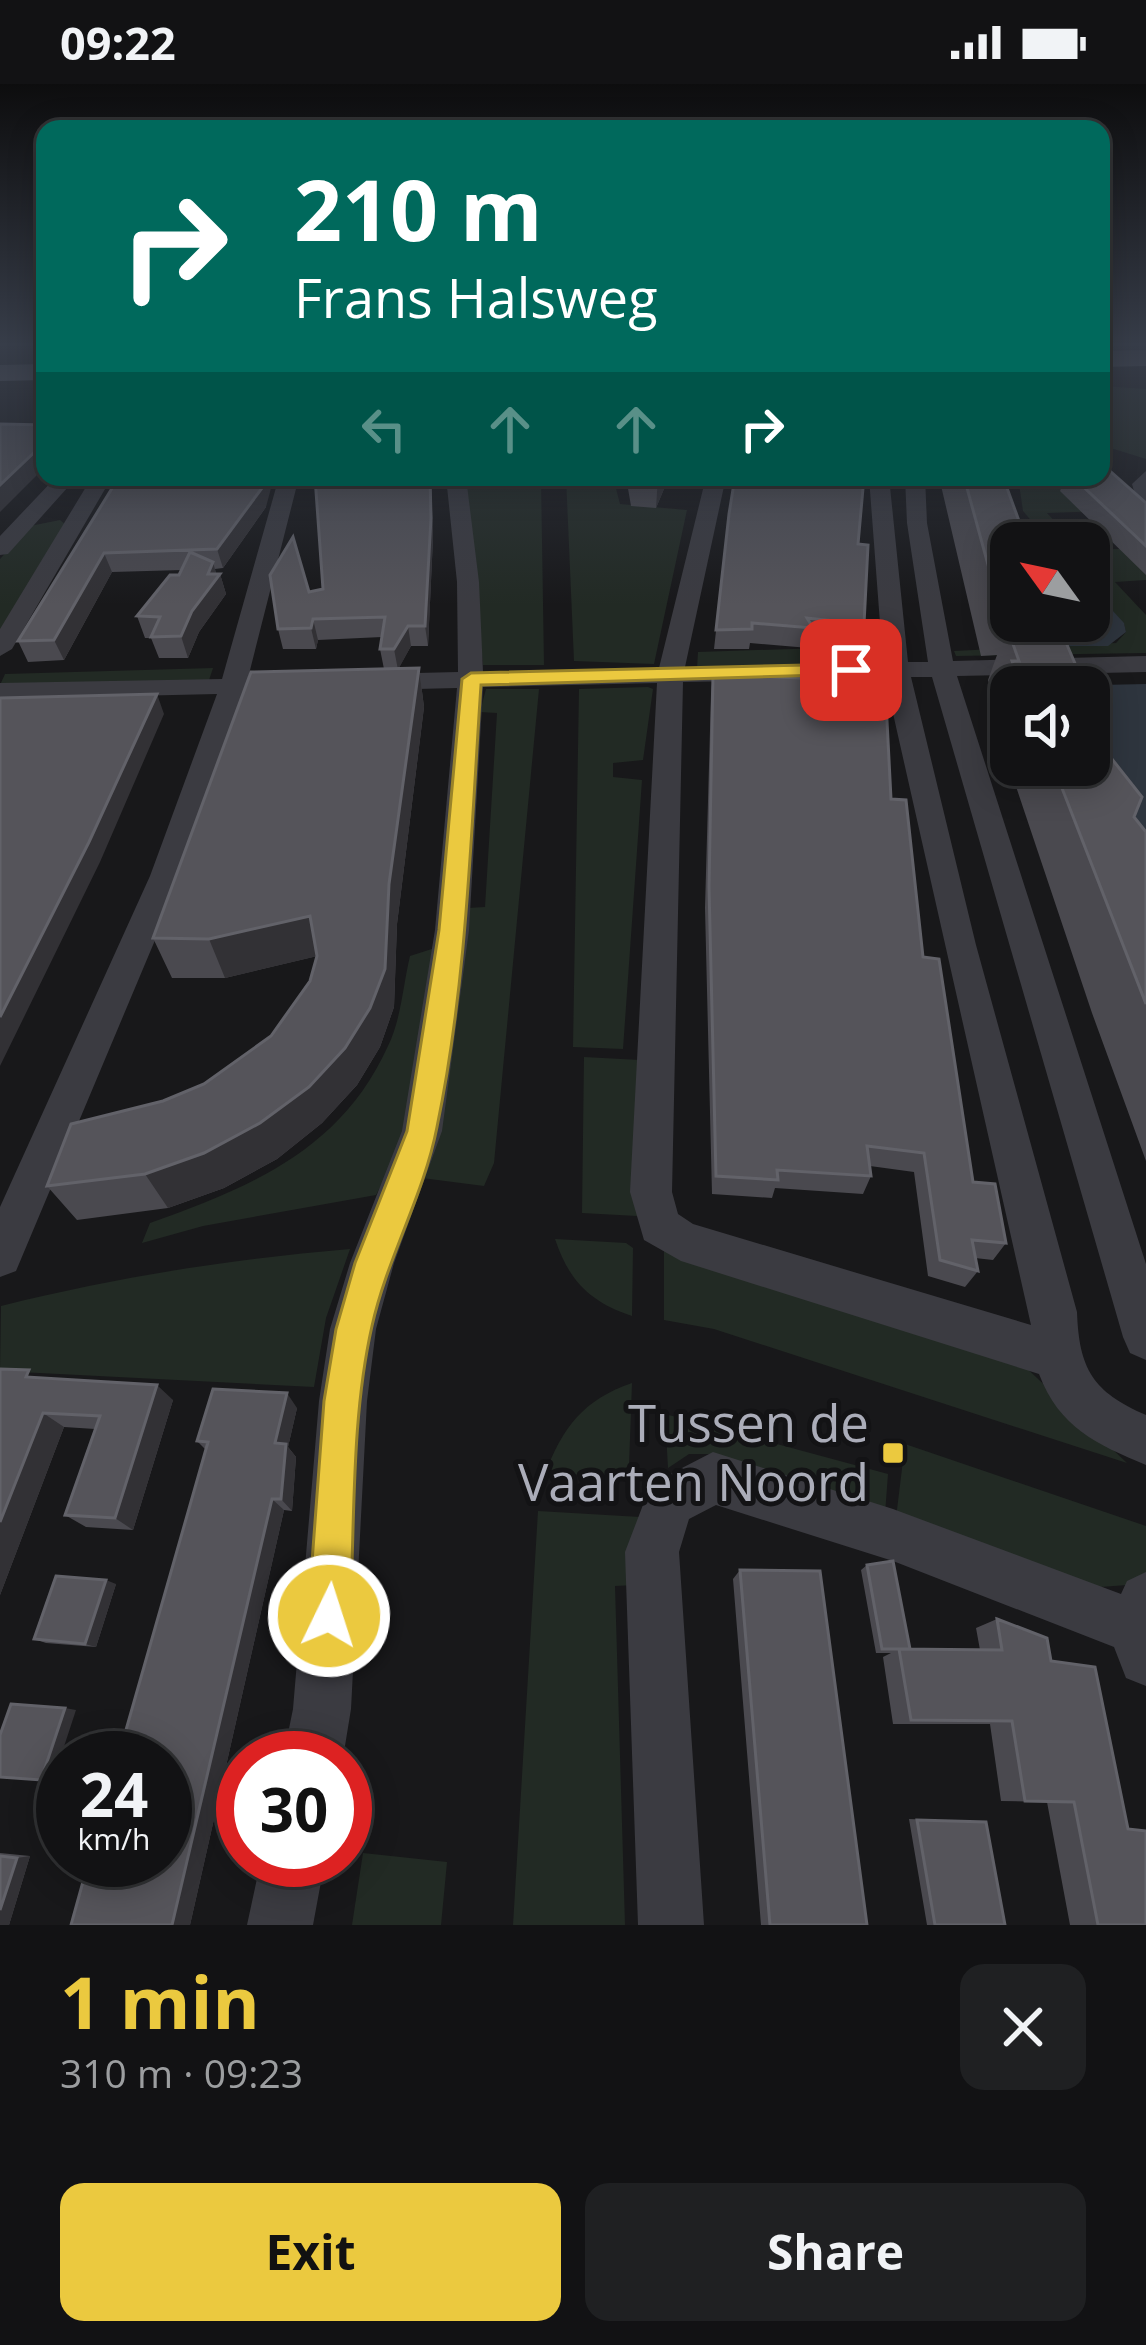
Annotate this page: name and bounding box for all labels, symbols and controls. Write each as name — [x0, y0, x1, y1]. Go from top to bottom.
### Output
text: 09:22 — [60, 12, 176, 73]
text: 210 m — [294, 151, 542, 266]
icon: right — [96, 168, 252, 324]
text: Frans Halsweg — [294, 260, 658, 334]
icon: left — [351, 396, 417, 462]
icon: ahead — [477, 396, 543, 462]
icon: ahead — [603, 396, 669, 462]
icon: right — [729, 396, 795, 462]
north arrow — [990, 522, 1110, 642]
map controls — [990, 522, 1110, 786]
pin — [800, 619, 902, 721]
icon: arrive — [818, 637, 884, 703]
button: sound — [990, 666, 1110, 786]
place label: Tussen de Vaarten Noord — [518, 1387, 869, 1516]
marker: Tussen de Vaarten Noord — [880, 1440, 906, 1466]
position arrow — [266, 1553, 392, 1679]
speed limit sign: 30 — [216, 1731, 372, 1887]
text: 24 — [80, 1753, 148, 1835]
text: km/h — [78, 1818, 150, 1859]
text: 1 min — [60, 1952, 260, 2050]
button: close — [960, 1964, 1086, 2090]
text: 310 m · 09:23 — [60, 2046, 303, 2099]
button: Exit — [60, 2183, 561, 2321]
button: Share — [585, 2183, 1086, 2321]

